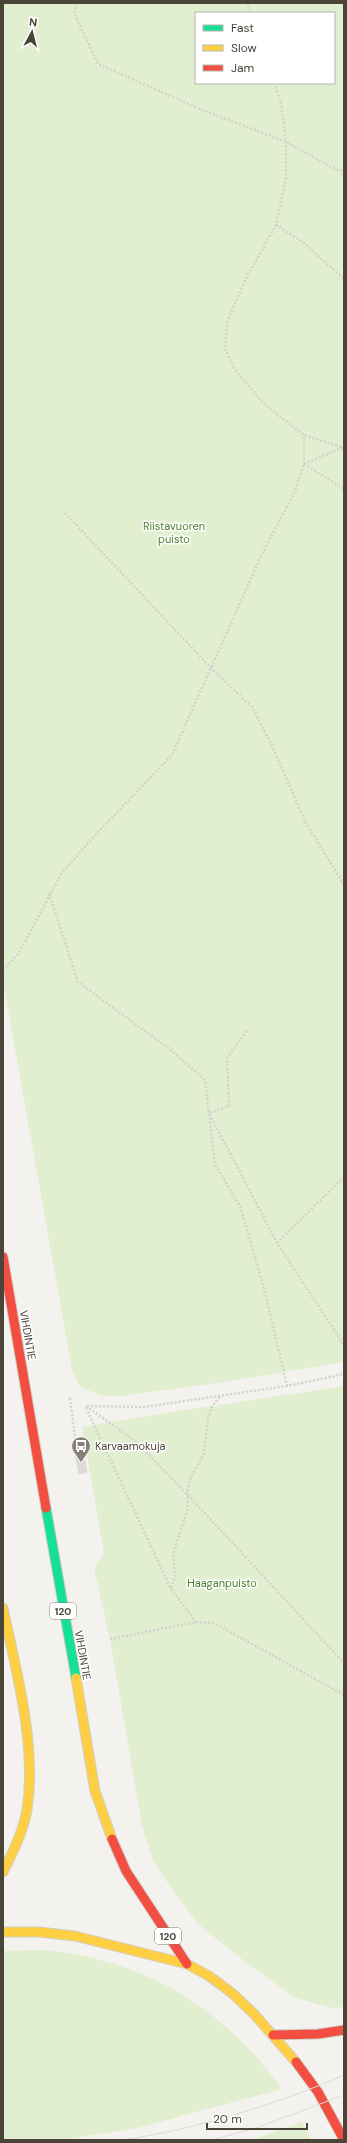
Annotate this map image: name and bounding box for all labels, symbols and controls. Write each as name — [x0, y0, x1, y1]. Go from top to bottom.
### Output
north arrow — [12, 12, 52, 52]
legend — [195, 12, 335, 84]
text: N — [28, 15, 38, 30]
text: Fast — [231, 20, 254, 36]
text: Slow — [231, 40, 257, 56]
text: Jam — [231, 60, 254, 76]
park label: Riistavuoren puisto — [143, 519, 205, 546]
street label: VIHDINTIE — [17, 1309, 39, 1361]
bus stop icon: Karvaamokuja — [70, 1435, 92, 1463]
place label: Karvaamokuja — [95, 1439, 166, 1453]
park label: Haaganpuisto — [187, 1576, 257, 1590]
road number: 120 — [50, 1603, 76, 1619]
street label: VIHDINTIE — [72, 1629, 94, 1681]
road number: 120 — [155, 1928, 181, 1944]
scale bar — [207, 2105, 307, 2131]
text: 20 m — [213, 2111, 242, 2127]

